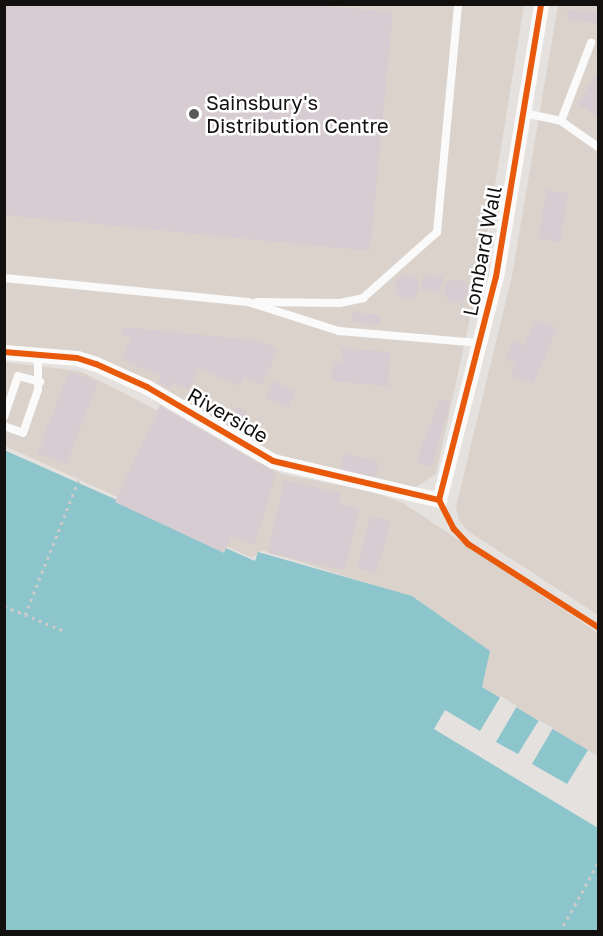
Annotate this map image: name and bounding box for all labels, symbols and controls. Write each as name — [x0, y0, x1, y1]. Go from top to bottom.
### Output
place label: Sainsbury's Distribution Centre — [206, 90, 389, 137]
marker: Sainsbury's Distribution Centre — [187, 107, 201, 121]
street label: Lombard Wall — [458, 184, 506, 318]
street label: Riverside — [183, 382, 273, 448]

